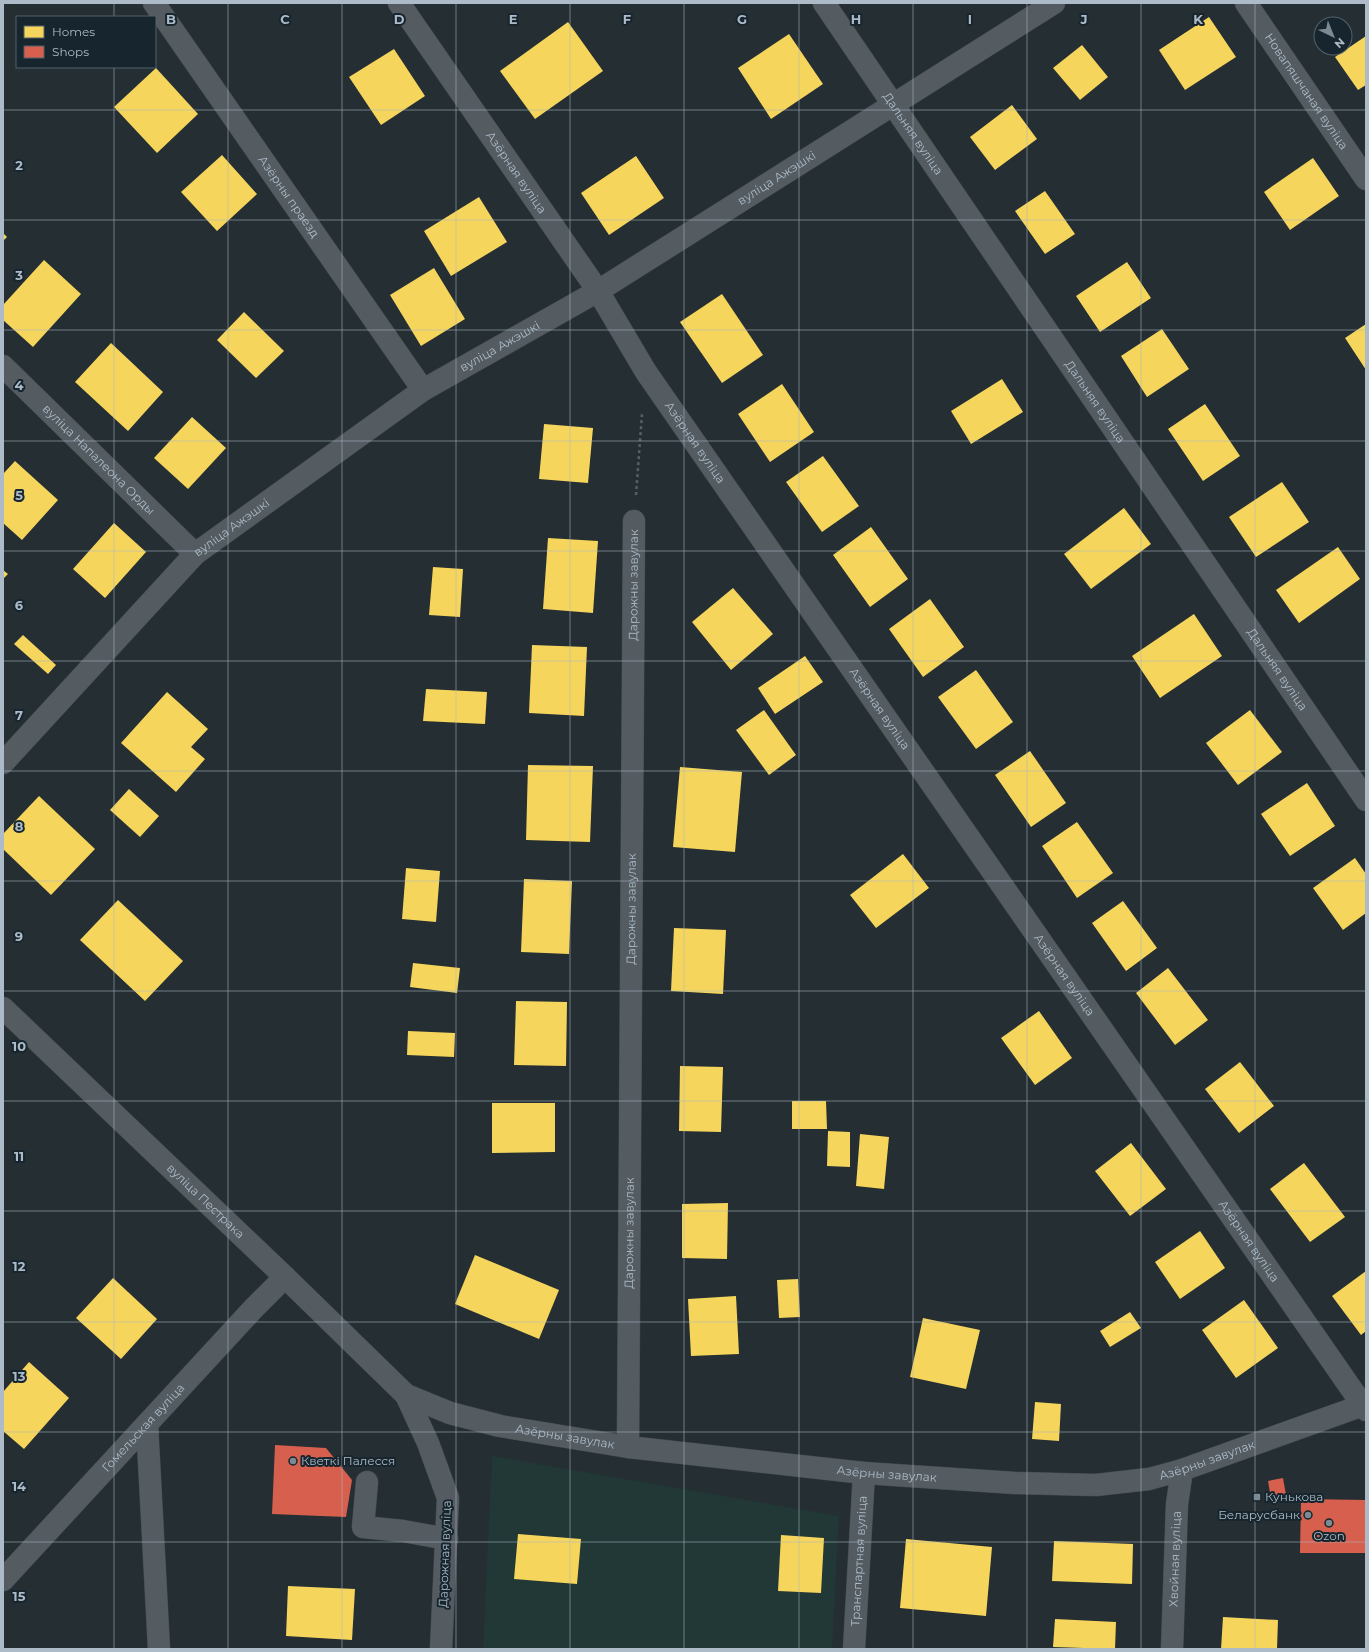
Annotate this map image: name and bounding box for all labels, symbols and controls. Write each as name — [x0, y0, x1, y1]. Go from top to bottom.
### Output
text: B — [166, 11, 176, 27]
text: C — [280, 11, 290, 27]
text: D — [394, 11, 405, 27]
text: E — [509, 11, 518, 27]
text: F — [623, 11, 631, 27]
text: G — [737, 11, 747, 27]
text: H — [851, 11, 861, 27]
text: I — [968, 11, 972, 27]
text: J — [1079, 11, 1088, 27]
text: K — [1193, 11, 1203, 27]
legend — [16, 16, 156, 68]
north arrow — [1313, 16, 1353, 56]
text: Homes — [52, 24, 95, 39]
street label: Новапяшчаная вуліца — [1262, 30, 1352, 152]
text: N — [1332, 35, 1348, 51]
text: Shops — [52, 44, 89, 59]
street label: Дальняя вуліца — [880, 89, 947, 177]
street label: Азёрная вуліца — [483, 128, 550, 216]
street label: вуліца Ажэшкі — [734, 147, 818, 208]
street label: Азёрны праезд — [255, 153, 323, 241]
text: 2 — [15, 157, 23, 173]
text: 3 — [14, 267, 23, 283]
street label: вуліца Ажэшкі — [457, 317, 542, 375]
street label: Дальняя вуліца — [1062, 357, 1129, 445]
text: 4 — [15, 377, 24, 393]
street label: Азёрная вуліца — [662, 398, 729, 486]
street label: вуліца Напалеона Орды — [40, 401, 158, 518]
text: 5 — [15, 487, 23, 503]
street label: вуліца Ажэшкі — [191, 495, 272, 559]
street label: Дарожны завулак — [625, 529, 641, 641]
text: 6 — [15, 597, 24, 613]
street label: Дальняя вуліца — [1244, 625, 1311, 713]
street label: Азёрная вуліца — [846, 665, 914, 752]
text: 7 — [15, 707, 23, 723]
text: 8 — [15, 818, 24, 834]
street label: Дарожны завулак — [623, 853, 639, 965]
text: 9 — [15, 928, 23, 944]
street label: Азёрная вуліца — [1031, 931, 1098, 1019]
text: 10 — [12, 1038, 26, 1054]
text: 11 — [14, 1148, 24, 1164]
street label: вуліца Пестрака — [164, 1160, 248, 1241]
street label: Дарожны завулак — [621, 1177, 637, 1289]
street label: Азёрная вуліца — [1216, 1197, 1283, 1285]
text: 12 — [13, 1258, 26, 1274]
text: 13 — [13, 1368, 26, 1384]
street label: Гомельская вуліца — [98, 1380, 188, 1475]
street label: Азёрны завулак — [514, 1421, 616, 1452]
street label: Азёрны завулак — [1157, 1436, 1257, 1483]
place label: Кветкі Палесся — [301, 1453, 395, 1468]
marker: Кветкі Палесся — [288, 1456, 298, 1466]
street label: Азёрны завулак — [836, 1462, 937, 1485]
text: 14 — [12, 1478, 26, 1494]
place label: Кунькова — [1265, 1489, 1323, 1504]
marker: Кунькова — [1252, 1492, 1262, 1502]
street label: Транспартная вуліца — [847, 1495, 870, 1627]
street label: Дарожная вуліца — [435, 1500, 454, 1608]
place label: Беларусбанк — [1218, 1507, 1300, 1522]
marker: Беларусбанк — [1303, 1510, 1313, 1520]
street label: Хвойная вуліца — [1165, 1511, 1184, 1607]
marker: Ozon — [1324, 1518, 1334, 1528]
place label: Ozon — [1313, 1528, 1345, 1543]
text: 15 — [13, 1588, 26, 1604]

